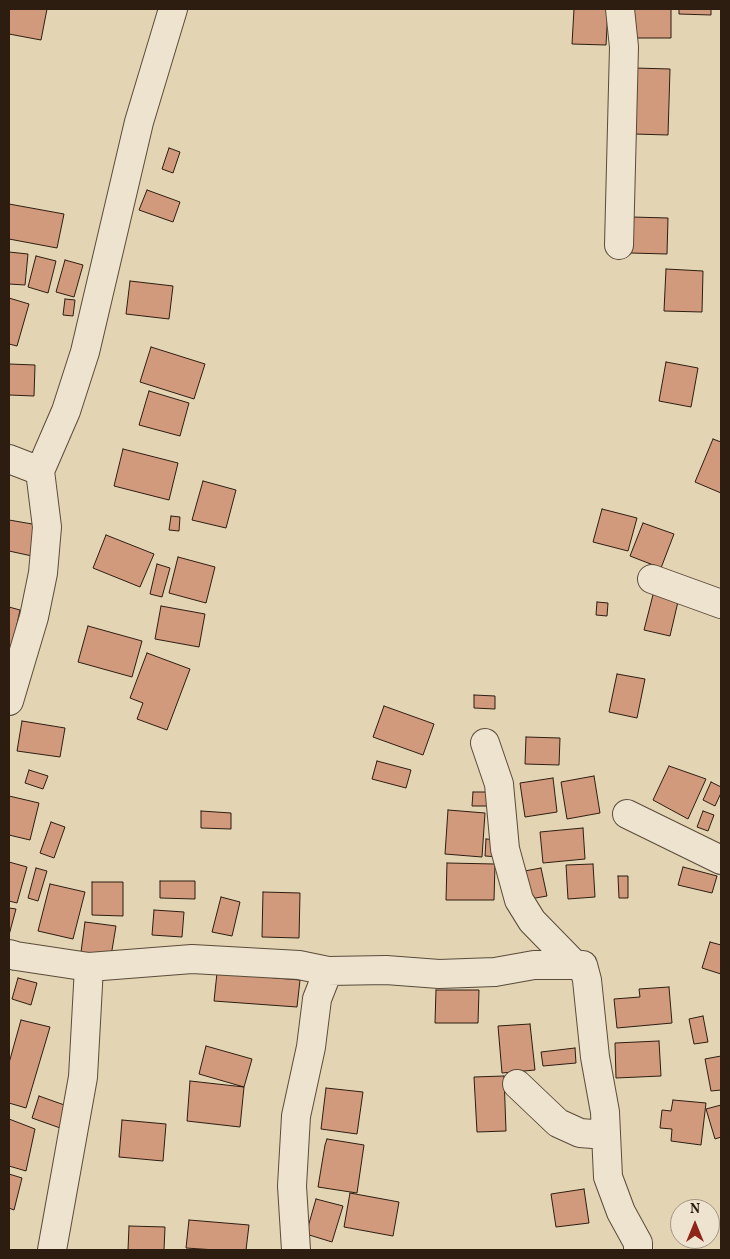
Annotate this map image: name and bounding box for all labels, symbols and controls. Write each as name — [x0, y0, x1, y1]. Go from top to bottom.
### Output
north arrow — [670, 1199, 720, 1249]
text: N — [690, 1200, 700, 1219]

